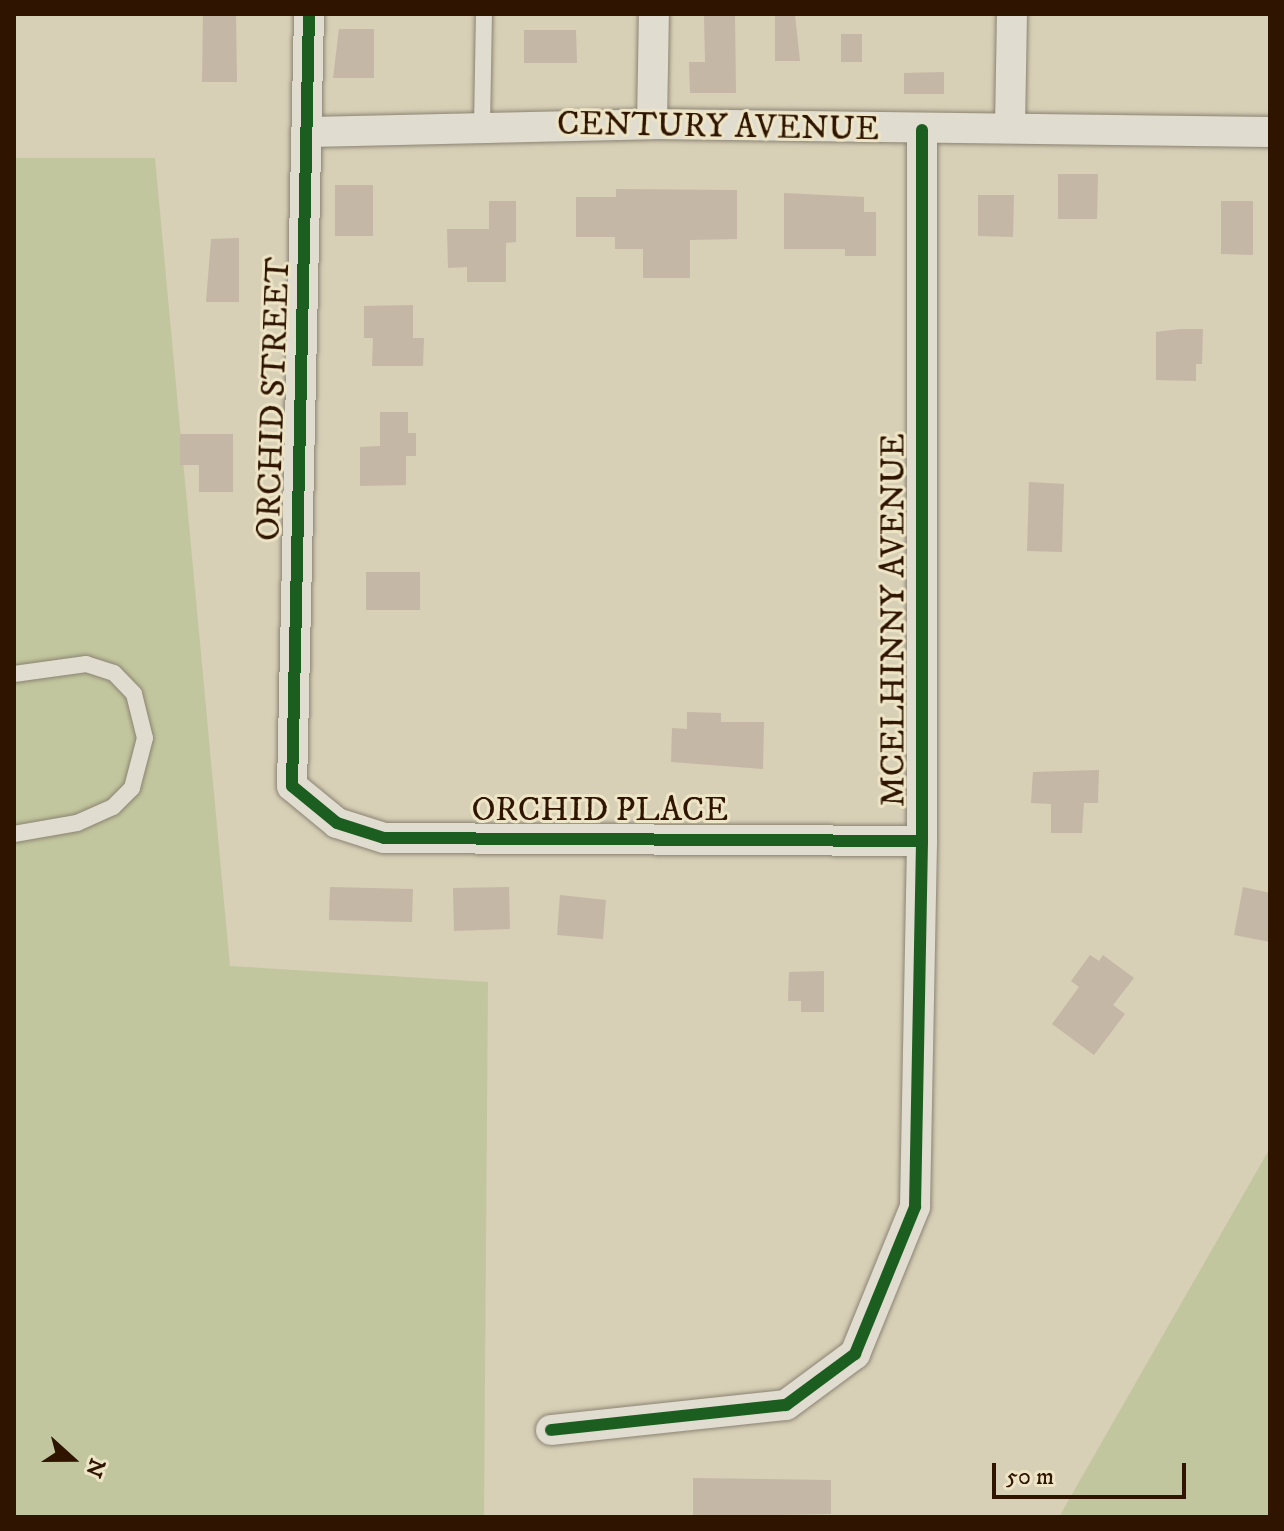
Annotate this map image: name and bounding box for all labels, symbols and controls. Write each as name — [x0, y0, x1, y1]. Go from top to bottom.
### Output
street label: CENTURY AVENUE — [557, 104, 879, 150]
street label: ORCHID STREET — [249, 256, 299, 542]
street label: MCELHINNY AVENUE — [874, 433, 914, 807]
street label: ORCHID PLACE — [472, 791, 728, 831]
north arrow — [32, 1419, 112, 1499]
scale bar — [996, 1447, 1190, 1497]
text: N — [79, 1455, 111, 1481]
text: 50 m — [1006, 1462, 1054, 1492]

